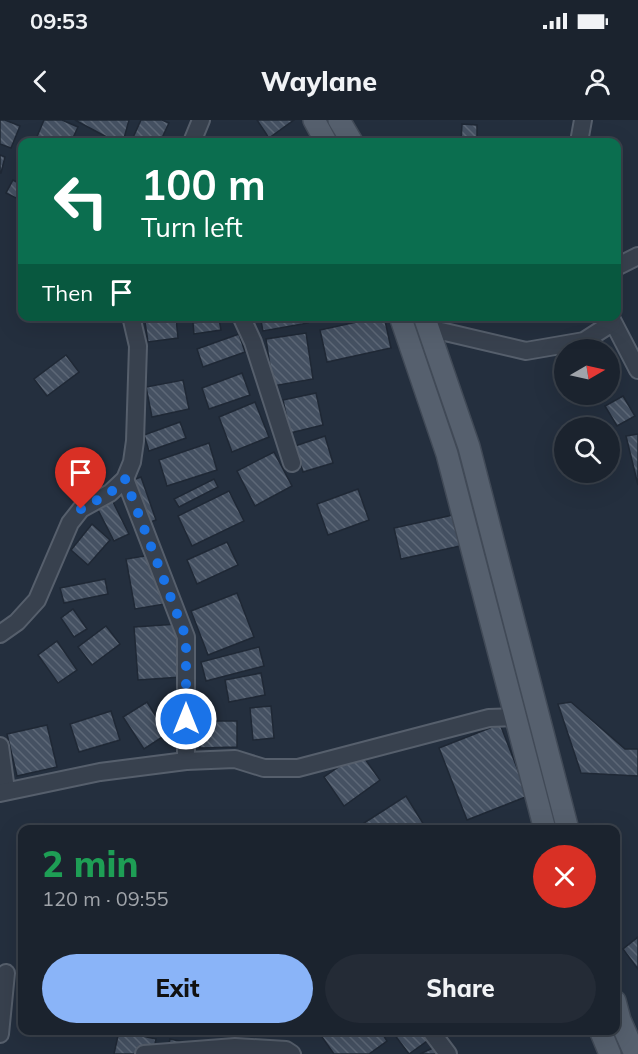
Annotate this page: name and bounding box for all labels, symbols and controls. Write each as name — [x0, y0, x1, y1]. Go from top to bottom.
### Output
text: 09:53 — [30, 7, 88, 35]
text: Waylane — [261, 64, 377, 98]
icon: back — [24, 65, 57, 98]
icon: person — [581, 65, 614, 98]
text: 100 m — [141, 158, 266, 211]
icon: left — [42, 162, 120, 240]
text: Turn left — [141, 210, 243, 244]
icon: arrive — [105, 276, 138, 309]
text: Then — [42, 279, 93, 307]
north arrow — [554, 339, 620, 405]
map controls — [554, 339, 620, 483]
button: search — [554, 417, 620, 483]
pin — [55, 447, 106, 509]
icon: arrive — [64, 456, 97, 489]
position arrow — [154, 687, 218, 751]
text: 2 min — [42, 841, 138, 886]
button: close — [533, 845, 596, 908]
text: 120 m · 09:55 — [42, 886, 168, 911]
button: Exit — [42, 954, 313, 1023]
button: Share — [325, 954, 596, 1023]

